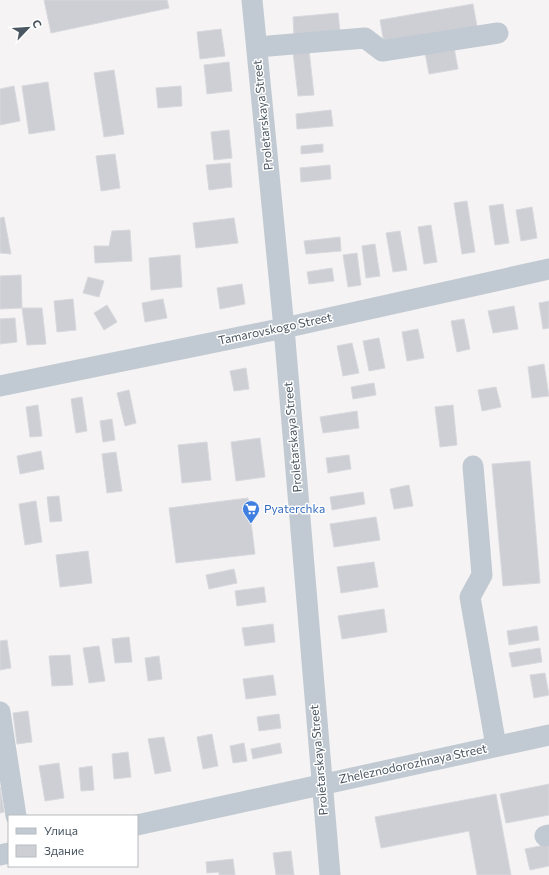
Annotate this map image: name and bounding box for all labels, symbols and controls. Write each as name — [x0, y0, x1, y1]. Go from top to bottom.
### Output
north arrow — [8, 8, 48, 48]
text: С — [30, 17, 45, 30]
street label: Proletarskaya Street — [249, 59, 275, 171]
street label: Tamarovskogo Street — [217, 309, 333, 347]
street label: Proletarskaya Street — [280, 381, 304, 493]
supermarket icon: Pyaterchka — [241, 499, 261, 524]
place label: Pyaterchka — [264, 501, 325, 515]
street label: Proletarskaya Street — [306, 704, 330, 816]
street label: Zheleznodorozhnaya Street — [338, 740, 488, 786]
legend — [8, 815, 138, 867]
text: Улица — [44, 823, 78, 837]
text: Здание — [44, 843, 84, 857]

